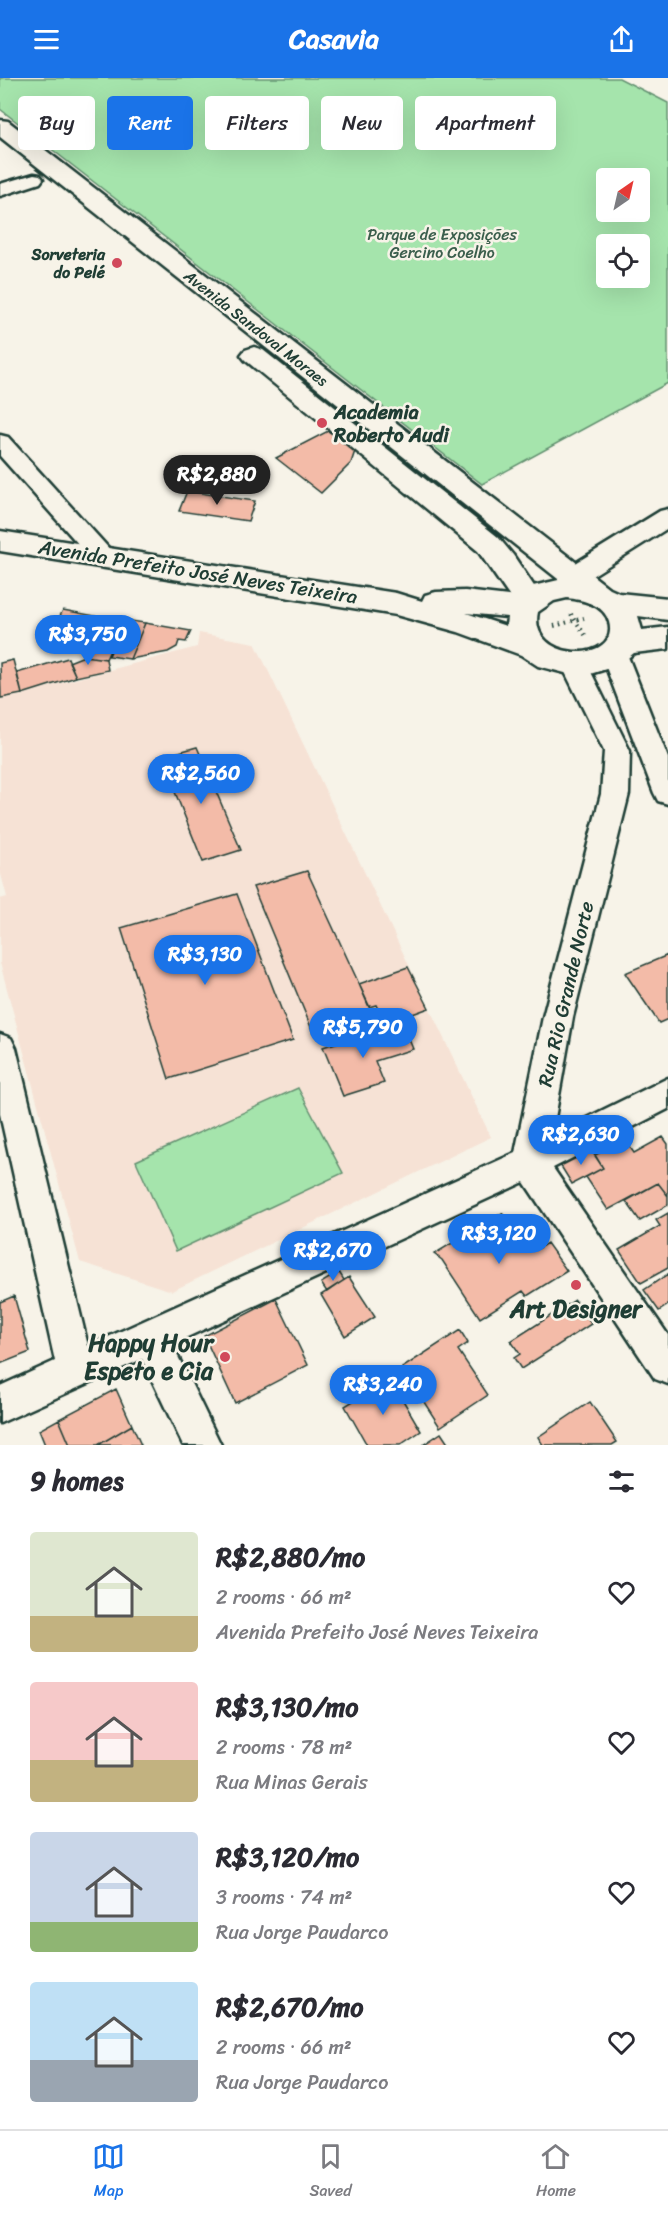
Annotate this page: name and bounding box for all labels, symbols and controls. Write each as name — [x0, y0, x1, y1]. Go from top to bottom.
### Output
text: Casavia — [289, 15, 379, 63]
icon: menu — [30, 23, 63, 56]
icon: share — [605, 23, 638, 56]
chip: Buy — [18, 96, 95, 150]
chip: Rent — [107, 96, 193, 150]
chip: Filters — [205, 96, 309, 150]
chip: New — [321, 96, 403, 150]
chip: Apartment — [415, 96, 556, 150]
north arrow — [596, 168, 650, 222]
map controls — [596, 168, 650, 288]
park label: Parque de Exposições Gercino Coelho — [367, 220, 517, 267]
button: locate — [596, 234, 650, 288]
place label: Sorveteria do Pelé — [30, 240, 106, 287]
marker: Sorveteria do Pelé — [110, 256, 124, 270]
street label: Avenida Sandoval Moraes — [176, 261, 335, 394]
place label: Academia Roberto Audi — [333, 395, 450, 453]
marker: Academia Roberto Audi — [315, 416, 329, 430]
pin: R$2,880 — [162, 455, 272, 506]
text: R$2,880 — [177, 457, 257, 492]
street label: Avenida Prefeito José Neves Teixeira — [35, 529, 360, 615]
pin: R$3,750 — [33, 615, 143, 666]
text: R$3,750 — [49, 617, 127, 652]
pin: R$2,560 — [146, 754, 256, 805]
text: R$2,560 — [162, 756, 240, 791]
street label: Rua Rio Grande Norte — [528, 898, 604, 1090]
pin: R$3,130 — [150, 935, 260, 986]
text: R$3,130 — [168, 937, 242, 972]
pin: R$5,790 — [308, 1008, 418, 1059]
text: R$5,790 — [323, 1010, 403, 1045]
pin: R$2,630 — [526, 1115, 636, 1166]
text: R$2,630 — [542, 1117, 620, 1152]
pin: R$3,120 — [444, 1214, 554, 1265]
text: R$3,120 — [462, 1216, 536, 1251]
pin: R$2,670 — [278, 1231, 388, 1282]
text: R$2,670 — [294, 1233, 372, 1268]
marker: Art Designer — [569, 1278, 583, 1292]
place label: Art Designer — [509, 1288, 644, 1330]
place label: Happy Hour Espeto e Cia — [84, 1322, 215, 1392]
marker: Happy Hour Espeto e Cia — [218, 1350, 232, 1364]
pin: R$3,240 — [328, 1365, 438, 1416]
text: R$3,240 — [344, 1367, 422, 1402]
text: 9 homes — [30, 1458, 124, 1504]
icon: filters — [605, 1465, 638, 1498]
text: R$2,880/mo — [216, 1534, 365, 1580]
icon: home — [78, 1556, 150, 1628]
icon: heart — [605, 1576, 638, 1609]
text: 2 rooms · 66 m² — [216, 1580, 352, 1615]
text: Avenida Prefeito José Neves Teixeira — [216, 1615, 538, 1650]
text: R$3,130/mo — [216, 1684, 358, 1730]
icon: home — [78, 1706, 150, 1778]
icon: heart — [605, 1726, 638, 1759]
text: 2 rooms · 78 m² — [216, 1730, 352, 1765]
text: Rua Minas Gerais — [216, 1765, 368, 1800]
text: R$3,120/mo — [216, 1834, 359, 1880]
icon: home — [78, 1856, 150, 1928]
icon: heart — [605, 1876, 638, 1909]
text: 3 rooms · 74 m² — [216, 1880, 352, 1915]
text: Rua Jorge Paudarco — [216, 1915, 388, 1950]
text: R$2,670/mo — [216, 1984, 363, 2030]
icon: home — [78, 2006, 150, 2078]
icon: heart — [605, 2026, 638, 2059]
text: 2 rooms · 66 m² — [216, 2030, 352, 2065]
text: Rua Jorge Paudarco — [216, 2065, 388, 2100]
tab: Map — [92, 2140, 125, 2205]
tab: Saved — [309, 2140, 352, 2205]
tab: Home — [536, 2140, 576, 2205]

